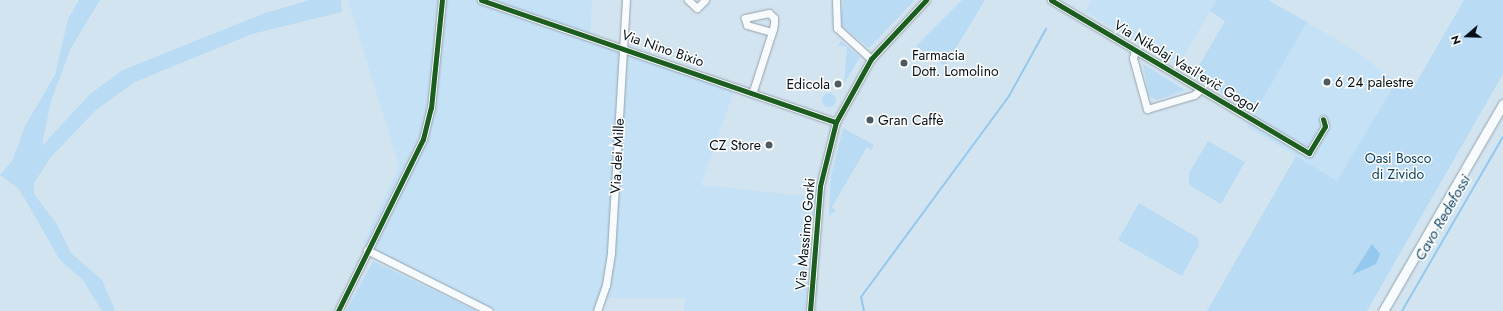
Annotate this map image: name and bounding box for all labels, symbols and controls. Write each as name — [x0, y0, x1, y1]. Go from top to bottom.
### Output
street label: Via Nikolaj Vasil'evič Gogol — [1111, 16, 1261, 116]
north arrow — [1447, 16, 1487, 56]
street label: Via Nino Bixio — [620, 26, 706, 70]
text: N — [1447, 33, 1465, 47]
place label: Farmacia Dott. Lomolino — [912, 47, 999, 80]
marker: Farmacia Dott. Lomolino — [899, 58, 909, 68]
place label: 6 24 palestre — [1335, 74, 1414, 90]
place label: Edicola — [786, 76, 830, 92]
marker: 6 24 palestre — [1322, 77, 1332, 87]
marker: Edicola — [833, 79, 843, 89]
place label: Gran Caffè — [878, 112, 943, 128]
marker: Gran Caffè — [865, 115, 875, 125]
street label: Via dei Mille — [607, 118, 627, 194]
place label: CZ Store — [709, 137, 761, 153]
marker: CZ Store — [764, 140, 774, 150]
park label: Oasi Bosco di Zivido — [1365, 150, 1431, 182]
water label: Cavo Redefossi — [1411, 172, 1475, 264]
street label: Via Massimo Gorki — [792, 177, 818, 291]

